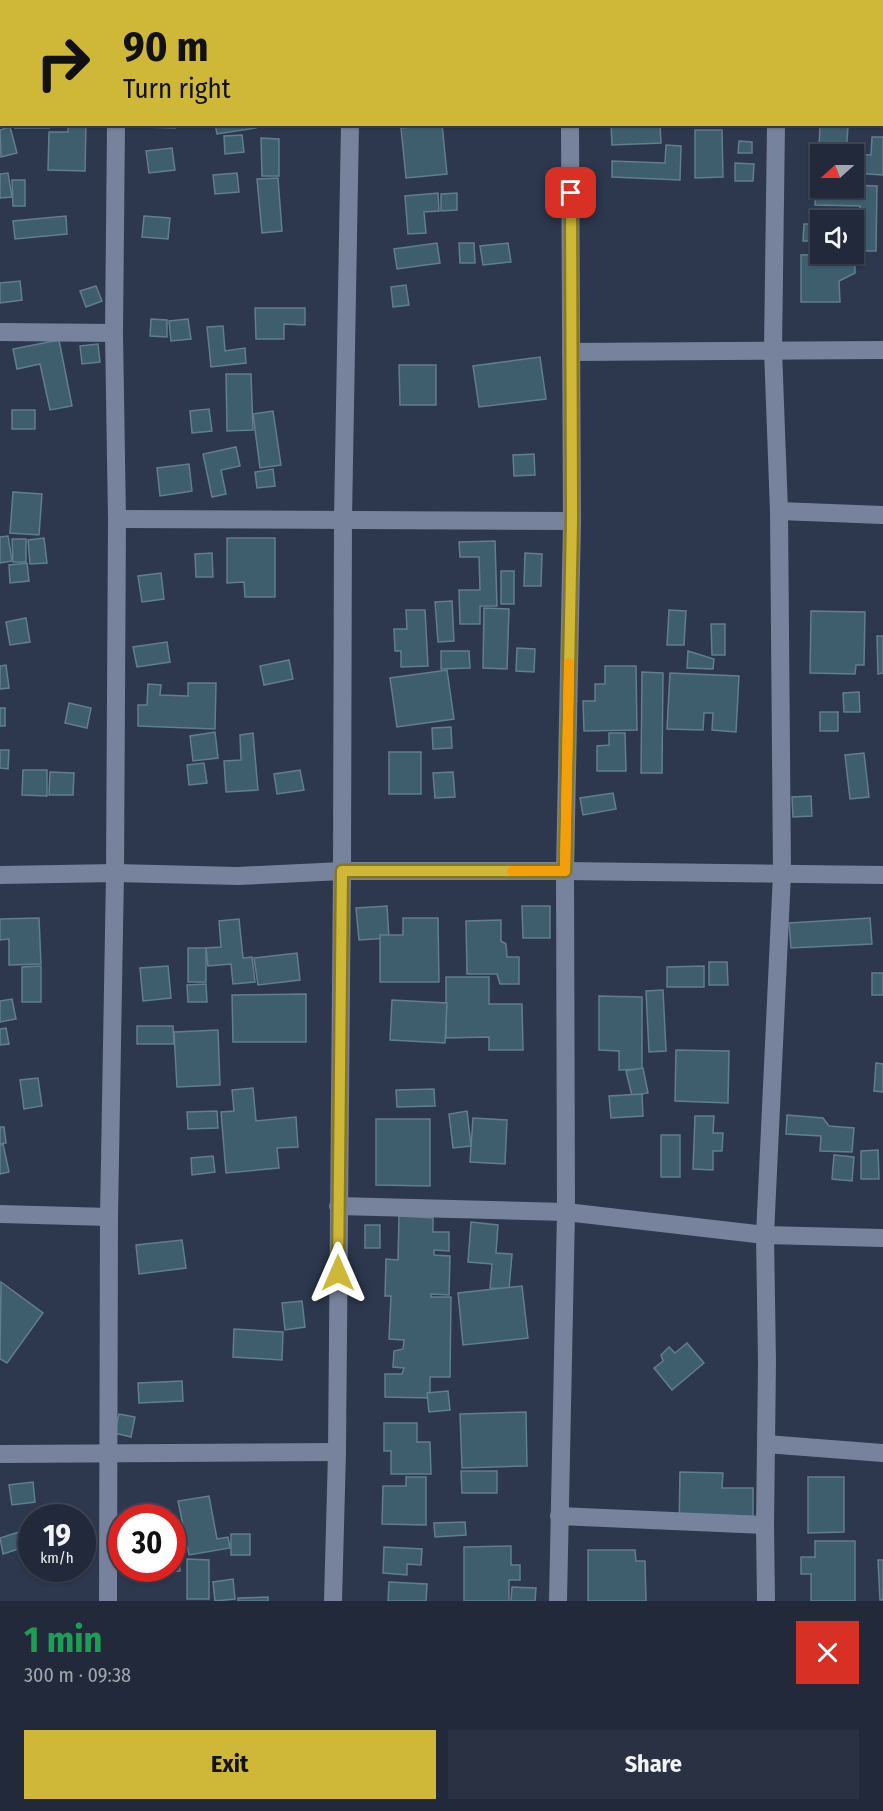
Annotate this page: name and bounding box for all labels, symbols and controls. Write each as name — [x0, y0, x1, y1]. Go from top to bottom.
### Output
text: 90 m — [123, 22, 208, 72]
icon: right — [24, 24, 102, 102]
text: Turn right — [123, 73, 231, 105]
north arrow — [810, 144, 864, 198]
map controls — [810, 144, 864, 264]
pin — [545, 167, 596, 218]
icon: arrive — [554, 176, 587, 209]
button: sound — [810, 210, 864, 264]
position arrow — [306, 1241, 370, 1305]
speed limit sign: 30 — [108, 1504, 186, 1582]
text: 19 — [43, 1518, 71, 1554]
text: km/h — [40, 1549, 74, 1567]
text: 1 min — [24, 1618, 102, 1662]
button: close — [796, 1621, 859, 1684]
text: 300 m · 09:38 — [24, 1663, 131, 1687]
button: Exit — [24, 1730, 436, 1799]
button: Share — [448, 1730, 859, 1799]

